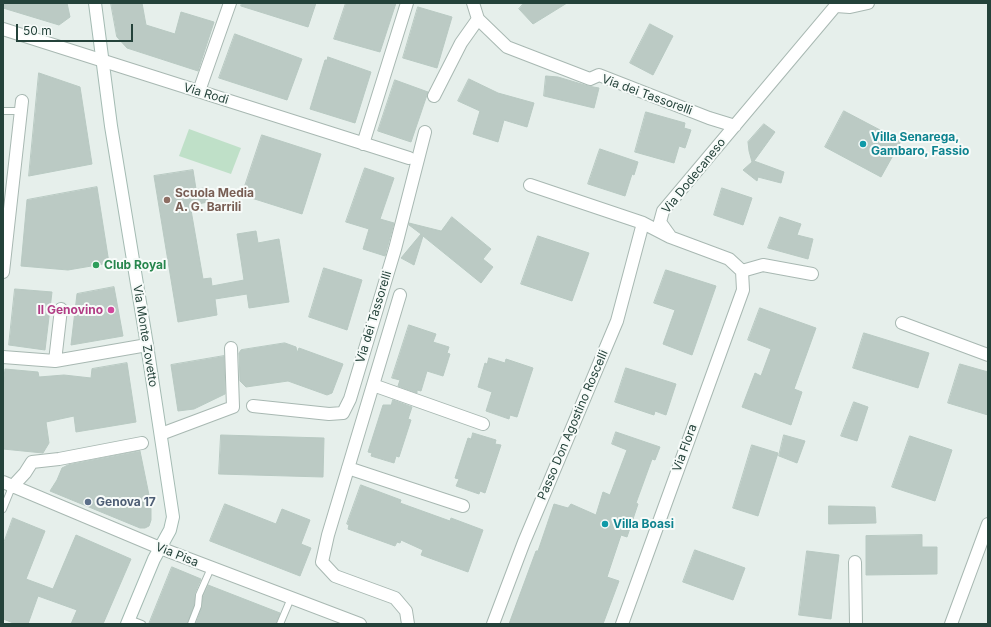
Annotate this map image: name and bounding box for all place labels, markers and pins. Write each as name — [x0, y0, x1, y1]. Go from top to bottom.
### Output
place label: Villa Senarega, Gambaro, Fassio — [871, 130, 969, 158]
marker: Villa Senarega, Gambaro, Fassio — [858, 139, 868, 149]
place label: Scuola Media A. G. Barrili — [175, 186, 254, 214]
marker: Scuola Media A. G. Barrili — [162, 195, 172, 205]
place label: Club Royal — [104, 258, 166, 272]
marker: Club Royal — [91, 260, 101, 270]
place label: Il Genovino — [37, 303, 103, 317]
marker: Il Genovino — [106, 305, 116, 315]
place label: Genova 17 — [96, 495, 156, 509]
marker: Genova 17 — [83, 497, 93, 507]
place label: Villa Boasi — [613, 517, 674, 531]
marker: Villa Boasi — [600, 519, 610, 529]

